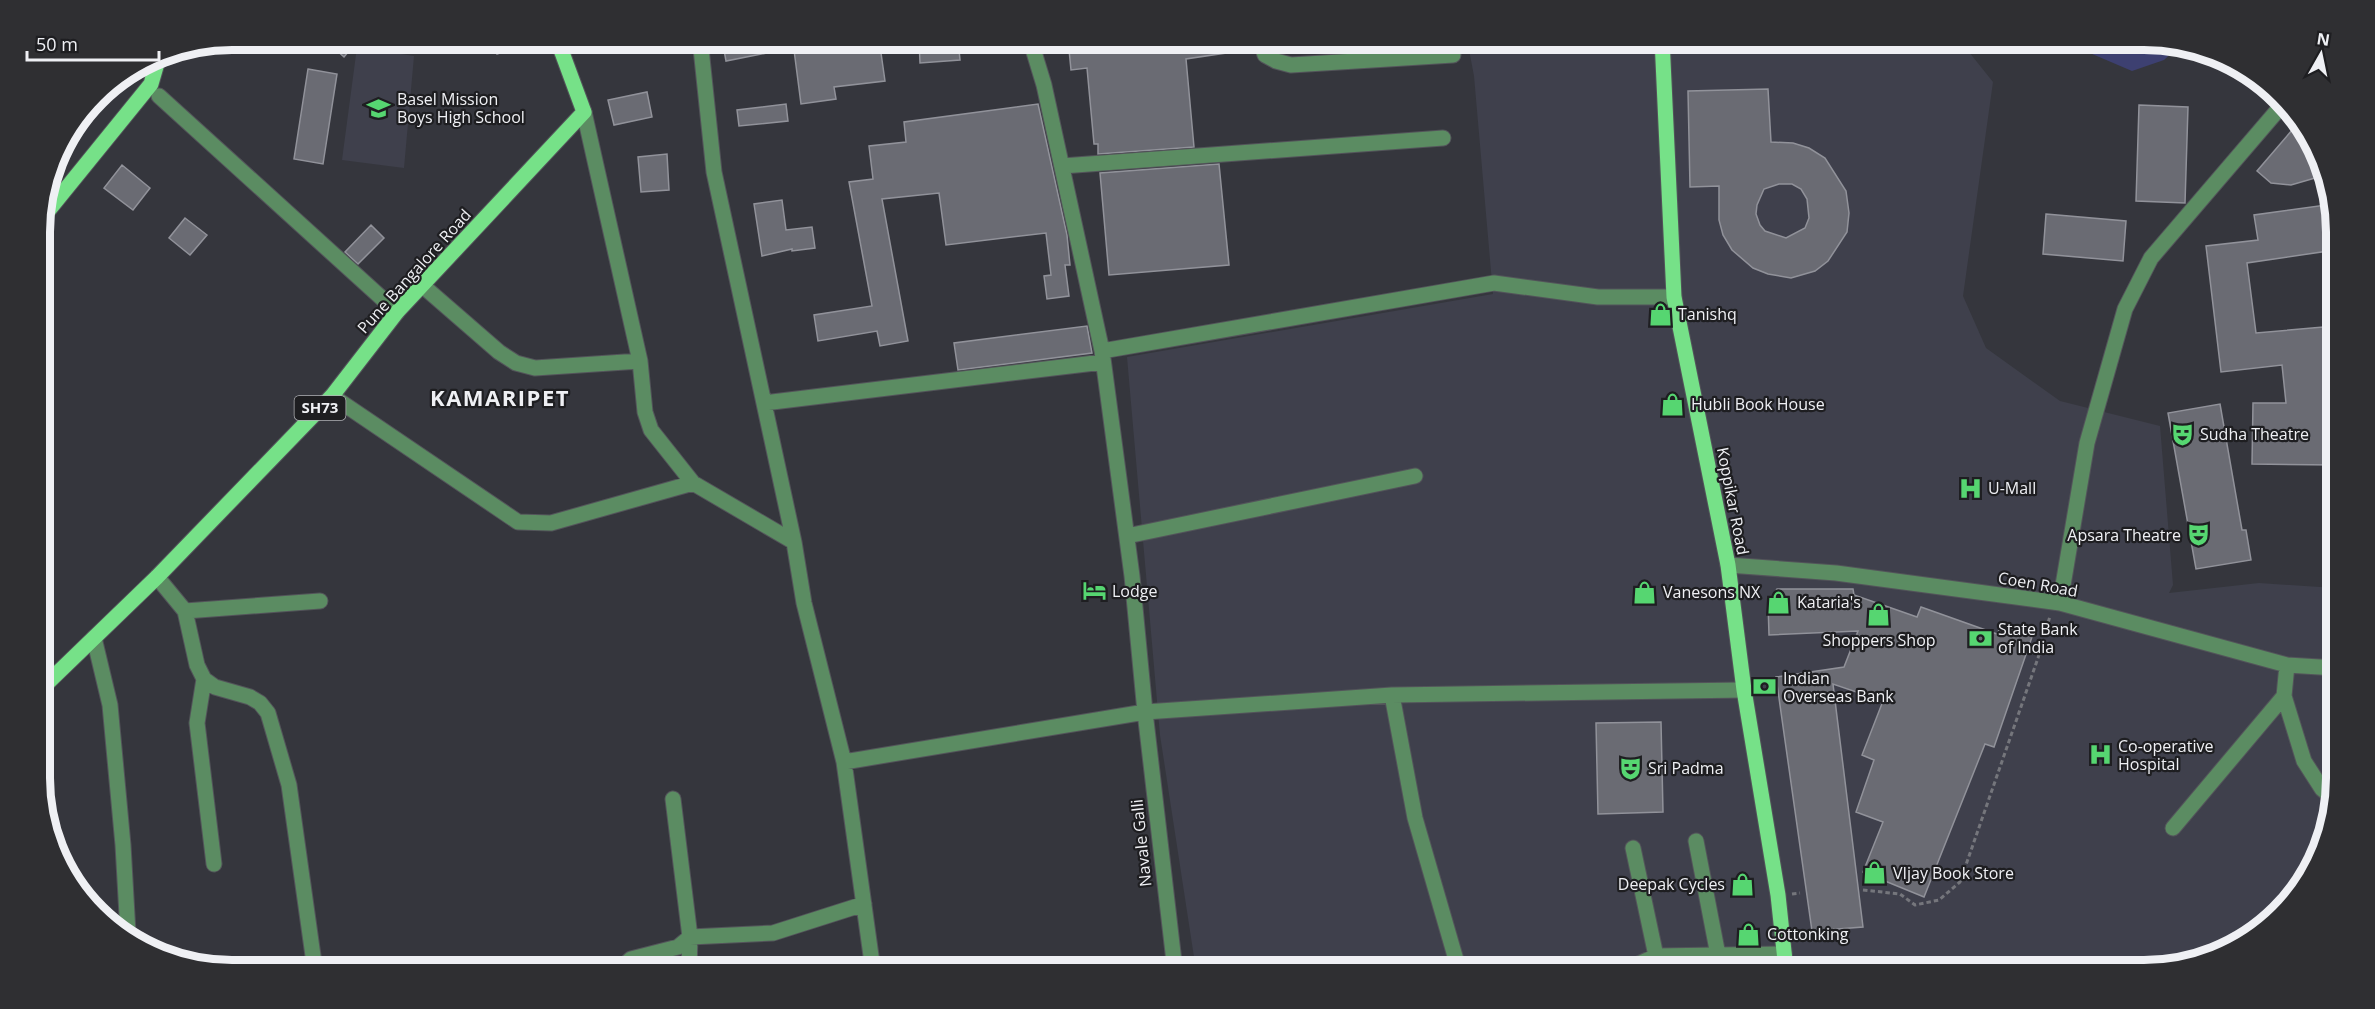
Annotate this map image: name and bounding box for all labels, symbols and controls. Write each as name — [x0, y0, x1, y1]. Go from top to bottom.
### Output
scale bar — [27, 24, 159, 62]
north arrow — [2291, 24, 2351, 84]
text: N — [2315, 27, 2331, 51]
text: 50 m — [36, 32, 78, 56]
place label: Basel Mission Boys High School — [397, 88, 525, 128]
school or university icon: Basel Mission Boys High School — [366, 95, 392, 121]
street label: Pune Bangalore Road — [352, 204, 476, 338]
shop icon: Tanishq — [1647, 301, 1673, 327]
place label: Tanishq — [1678, 303, 1737, 325]
district label: KAMARIPET — [430, 382, 570, 412]
shop icon: Hubli Book House — [1660, 391, 1686, 417]
place label: Hubli Book House — [1691, 393, 1825, 415]
road number: SH73 — [294, 396, 346, 420]
theatre icon: Sudha Theatre — [2169, 421, 2195, 447]
place label: Sudha Theatre — [2200, 423, 2309, 445]
street label: Koppikar Road — [1712, 445, 1754, 557]
hospital icon: U-Mall — [1957, 475, 1983, 501]
place label: U-Mall — [1988, 477, 2036, 499]
theatre icon: Apsara Theatre — [2186, 522, 2212, 548]
place label: Apsara Theatre — [2067, 524, 2181, 546]
street label: Coen Road — [1996, 566, 2080, 602]
hotel icon: Lodge — [1081, 578, 1107, 604]
shop icon: Vanesons NX — [1632, 579, 1658, 605]
place label: Lodge — [1112, 580, 1157, 602]
place label: Vanesons NX — [1663, 581, 1761, 603]
shop icon: Kataria's — [1766, 589, 1792, 615]
place label: Kataria's — [1797, 591, 1861, 613]
shop icon: Shoppers Shop — [1866, 602, 1892, 628]
place label: State Bank of India — [1998, 618, 2078, 658]
bank icon: State Bank of India — [1967, 625, 1993, 651]
place label: Shoppers Shop — [1822, 629, 1936, 651]
place label: Indian Overseas Bank — [1783, 667, 1894, 707]
bank icon: Indian Overseas Bank — [1752, 674, 1778, 700]
place label: Co-operative Hospital — [2118, 735, 2213, 775]
hospital icon: Co-operative Hospital — [2087, 742, 2113, 768]
theatre icon: Sri Padma — [1617, 755, 1643, 781]
place label: Sri Padma — [1648, 757, 1724, 779]
street label: Navale Galli — [1125, 798, 1157, 888]
shop icon: VIjay Book Store — [1862, 860, 1888, 886]
place label: VIjay Book Store — [1893, 862, 2014, 884]
shop icon: Deepak Cycles — [1730, 871, 1756, 897]
place label: Deepak Cycles — [1618, 873, 1725, 895]
shop icon: Cottonking — [1736, 921, 1762, 947]
place label: Cottonking — [1767, 923, 1849, 945]

